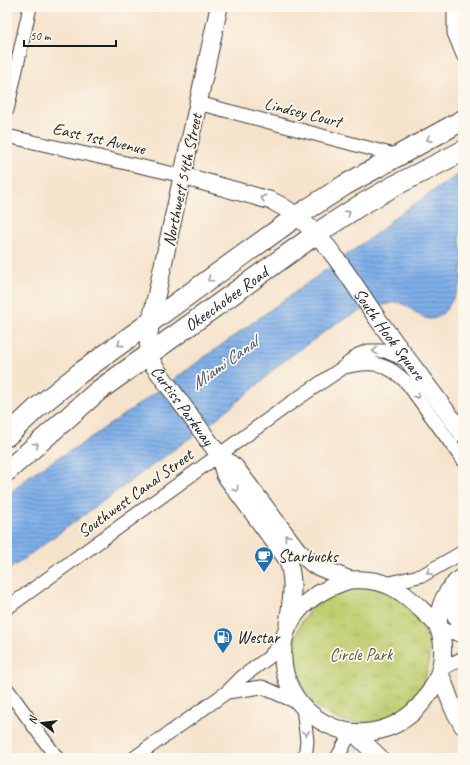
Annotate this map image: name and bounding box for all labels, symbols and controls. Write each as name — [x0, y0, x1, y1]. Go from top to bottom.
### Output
scale bar — [24, 22, 116, 48]
text: 50 m — [30, 28, 52, 44]
street label: Lindsey Court — [262, 93, 346, 133]
street label: Northwest 54th Street — [158, 110, 207, 248]
street label: East 1st Avenue — [51, 118, 149, 160]
one-way arrow — [426, 135, 433, 142]
one-way arrow — [259, 194, 266, 203]
one-way arrow — [344, 210, 351, 218]
street label: Okeechobee Road — [181, 261, 274, 336]
one-way arrow — [207, 274, 214, 282]
street label: South Hook Square — [349, 284, 431, 386]
water label: Miami Canal — [187, 328, 266, 394]
one-way arrow — [117, 339, 124, 346]
one-way arrow — [372, 347, 378, 355]
street label: Curtiss Parkway — [146, 362, 219, 451]
one-way arrow — [412, 392, 420, 399]
one-way arrow — [31, 442, 39, 449]
street label: Southwest Canal Street — [74, 443, 199, 542]
one-way arrow — [231, 485, 238, 492]
one-way arrow — [285, 534, 292, 541]
cafe icon: Starbucks — [253, 545, 275, 573]
place label: Starbucks — [278, 546, 340, 567]
one-way arrow — [426, 567, 434, 575]
fuel station icon: Westar — [212, 626, 234, 654]
place label: Westar — [237, 627, 281, 648]
park label: Circle Park — [330, 644, 394, 665]
north arrow — [22, 703, 62, 743]
text: N — [25, 713, 41, 726]
one-way arrow — [301, 730, 310, 736]

